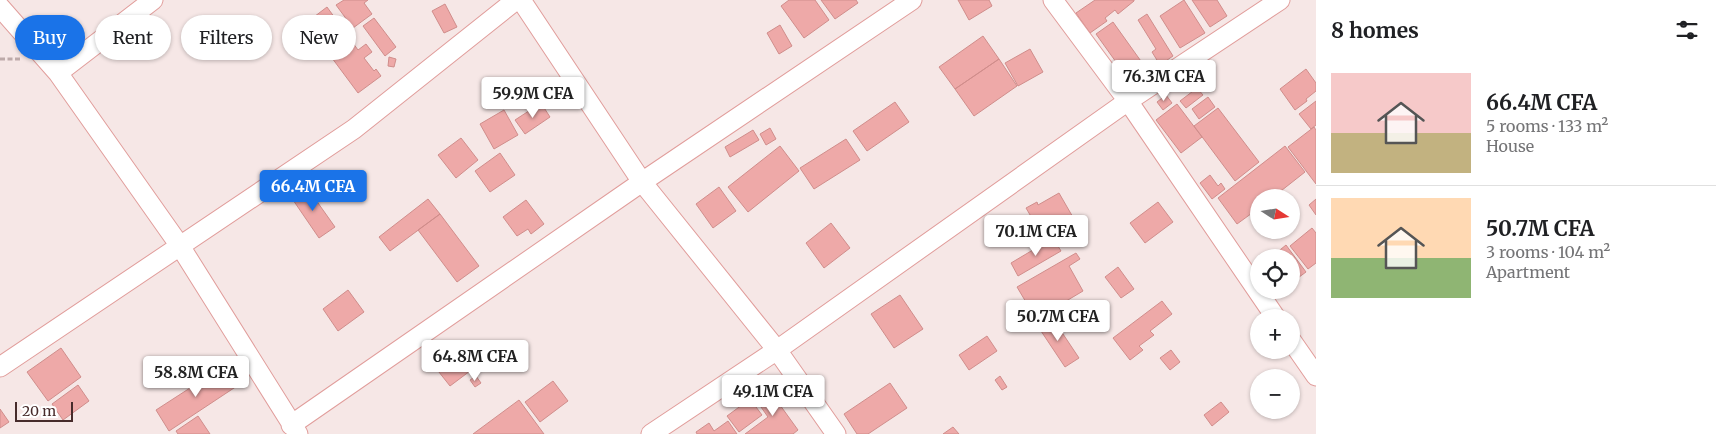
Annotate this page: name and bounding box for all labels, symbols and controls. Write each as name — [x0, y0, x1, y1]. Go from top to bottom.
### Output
chip: Buy — [15, 15, 85, 60]
chip: Rent — [95, 15, 171, 60]
chip: Filters — [181, 15, 272, 60]
chip: New — [282, 15, 356, 60]
icon: filters — [1673, 16, 1701, 44]
text: 8 homes — [1331, 17, 1419, 44]
pin: 76.3M CFA — [1107, 59, 1221, 102]
text: 76.3M CFA — [1123, 66, 1205, 86]
pin: 59.9M CFA — [476, 76, 590, 119]
text: 59.9M CFA — [492, 83, 574, 103]
text: 66.4M CFA — [1486, 89, 1597, 116]
icon: home — [1371, 93, 1431, 153]
text: 5 rooms · 133 m² — [1486, 116, 1608, 136]
text: House — [1486, 136, 1534, 156]
pin: 66.4M CFA — [256, 170, 370, 212]
text: 66.4M CFA — [271, 176, 355, 196]
north arrow — [1250, 189, 1300, 239]
map controls — [1250, 189, 1300, 419]
pin: 70.1M CFA — [979, 214, 1093, 257]
text: 50.7M CFA — [1486, 215, 1594, 242]
icon: home — [1371, 218, 1431, 278]
text: 70.1M CFA — [995, 221, 1077, 241]
text: 3 rooms · 104 m² — [1486, 242, 1610, 262]
button: locate — [1250, 249, 1300, 299]
text: Apartment — [1486, 262, 1570, 282]
pin: 50.7M CFA — [1001, 300, 1115, 342]
text: 50.7M CFA — [1017, 306, 1099, 326]
button: + — [1250, 309, 1300, 359]
pin: 64.8M CFA — [418, 340, 532, 382]
text: 64.8M CFA — [432, 346, 518, 366]
pin: 58.8M CFA — [139, 356, 253, 398]
text: 58.8M CFA — [154, 362, 238, 382]
button: − — [1250, 369, 1300, 419]
pin: 49.1M CFA — [716, 374, 830, 417]
text: 49.1M CFA — [733, 381, 813, 401]
scale bar — [15, 399, 72, 422]
text: 20 m — [22, 402, 56, 420]

